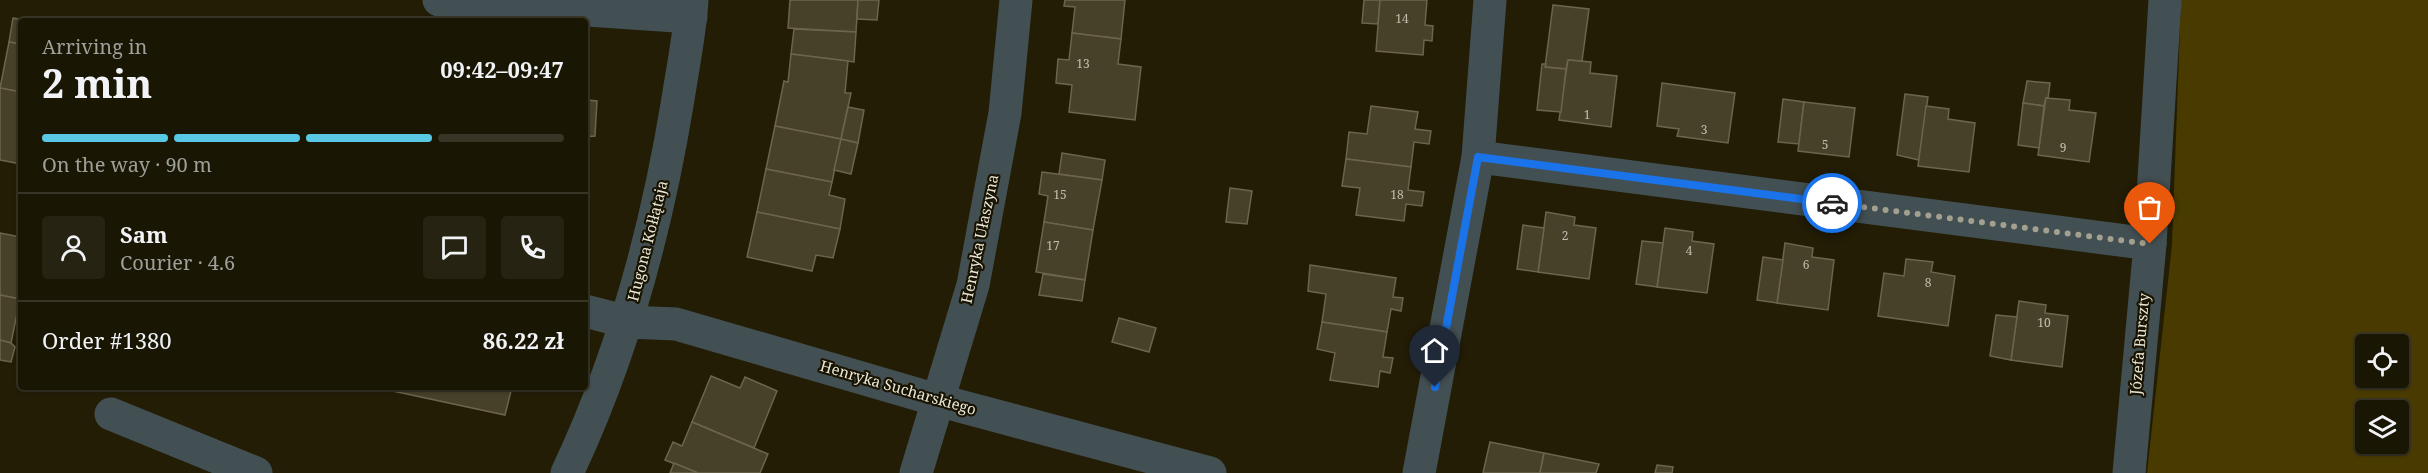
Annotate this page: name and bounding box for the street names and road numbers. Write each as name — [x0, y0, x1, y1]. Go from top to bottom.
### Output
street label: Henryka Ułaszyna — [956, 172, 1002, 305]
street label: Hugona Kołłątaja — [622, 178, 672, 303]
street label: Józefa Burszty — [2125, 292, 2153, 397]
street label: Henryka Sucharskiego — [818, 355, 979, 419]

